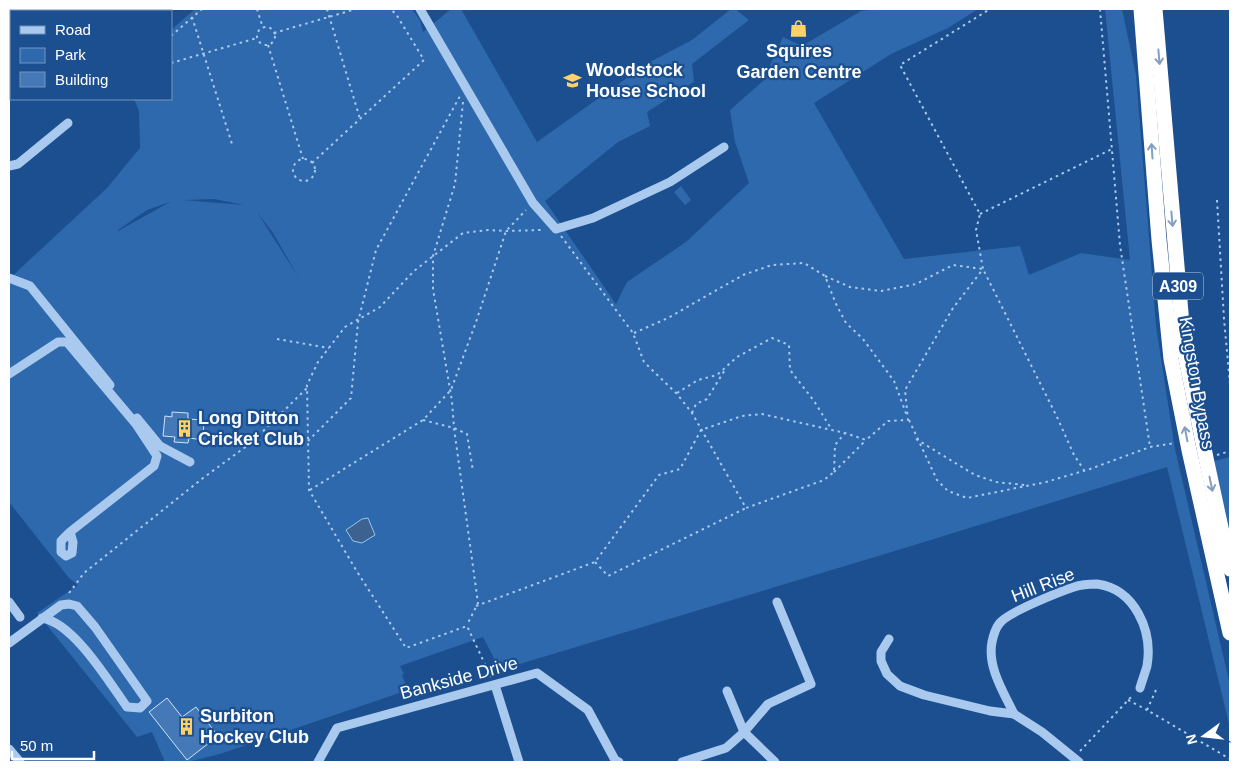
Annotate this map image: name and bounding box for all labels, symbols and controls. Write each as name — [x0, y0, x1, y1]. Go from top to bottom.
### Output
legend — [10, 10, 172, 100]
shop icon: Squires Garden Centre — [789, 18, 809, 38]
text: Road — [55, 21, 91, 38]
place label: Squires Garden Centre — [736, 41, 862, 82]
text: Park — [55, 46, 86, 63]
one-way arrow — [1154, 49, 1164, 65]
place label: Woodstock House School — [586, 60, 706, 101]
school or university icon: Woodstock House School — [562, 70, 582, 90]
text: Building — [55, 71, 108, 88]
one-way arrow — [1147, 143, 1156, 159]
one-way arrow — [1167, 211, 1177, 227]
road number: A309 — [1153, 272, 1203, 300]
street label: Kingston Bypass — [1176, 315, 1218, 451]
place label: Long Ditton Cricket Club — [198, 408, 304, 449]
building icon: Long Ditton Cricket Club — [174, 418, 194, 438]
one-way arrow — [1181, 426, 1190, 442]
one-way arrow — [1207, 475, 1216, 491]
street label: Hill Rise — [1009, 564, 1077, 606]
street label: Bankside Drive — [398, 653, 520, 703]
place label: Surbiton Hockey Club — [200, 706, 309, 747]
north arrow — [1179, 711, 1229, 761]
building icon: Surbiton Hockey Club — [176, 716, 196, 736]
scale bar — [12, 728, 95, 760]
text: N — [1182, 732, 1200, 746]
text: 50 m — [20, 737, 53, 754]

